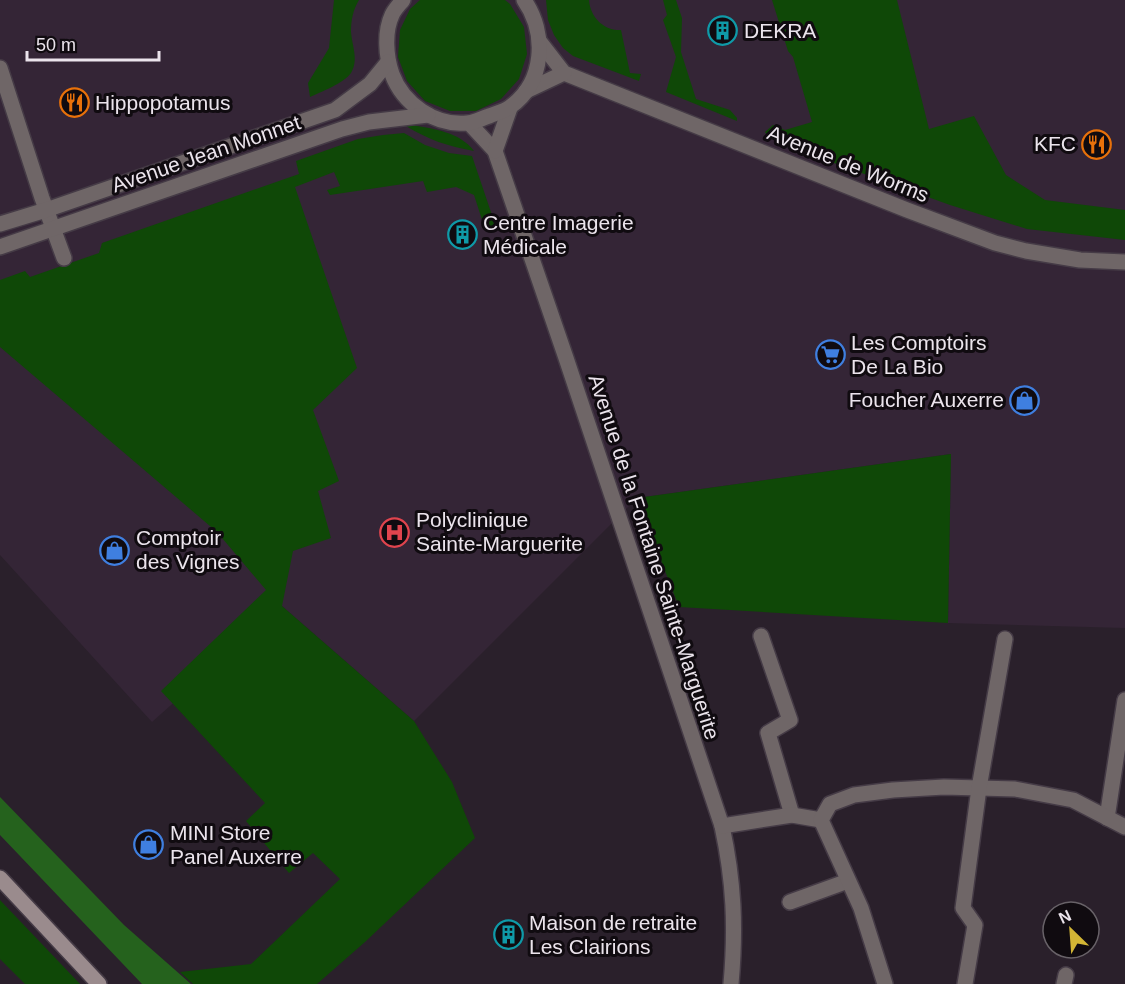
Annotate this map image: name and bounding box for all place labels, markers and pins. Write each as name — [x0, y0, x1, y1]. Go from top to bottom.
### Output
building icon: DEKRA — [707, 15, 739, 47]
place label: DEKRA — [744, 19, 816, 42]
restaurant icon: Hippopotamus — [58, 87, 90, 119]
place label: Hippopotamus — [95, 91, 230, 114]
restaurant icon: KFC — [1081, 128, 1113, 160]
place label: KFC — [1034, 132, 1076, 155]
place label: Centre Imagerie Médicale — [483, 211, 634, 258]
building icon: Centre Imagerie Médicale — [446, 219, 478, 251]
place label: Les Comptoirs De La Bio — [851, 331, 986, 378]
supermarket icon: Les Comptoirs De La Bio — [814, 339, 846, 371]
shop icon: Foucher Auxerre — [1009, 384, 1041, 416]
place label: Foucher Auxerre — [849, 388, 1004, 411]
place label: Polyclinique Sainte-Marguerite — [416, 508, 583, 555]
hospital icon: Polyclinique Sainte-Marguerite — [379, 516, 411, 548]
place label: Comptoir des Vignes — [136, 526, 240, 573]
shop icon: Comptoir des Vignes — [99, 534, 131, 566]
place label: MINI Store Panel Auxerre — [170, 821, 302, 868]
shop icon: MINI Store Panel Auxerre — [133, 829, 165, 861]
place label: Maison de retraite Les Clairions — [529, 911, 697, 958]
building icon: Maison de retraite Les Clairions — [492, 919, 524, 951]

